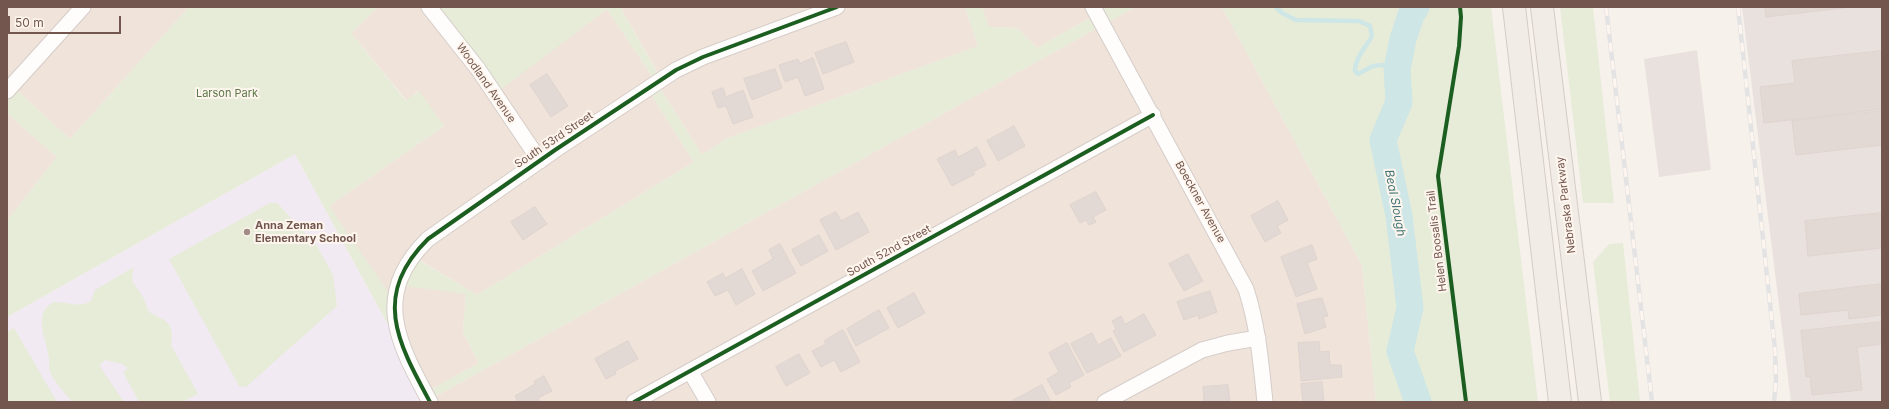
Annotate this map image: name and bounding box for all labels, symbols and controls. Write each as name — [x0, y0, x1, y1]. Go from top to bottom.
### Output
scale bar — [10, 8, 123, 34]
text: 50 m — [15, 15, 44, 30]
street label: Woodland Avenue — [454, 41, 518, 125]
park label: Larson Park — [196, 87, 258, 101]
street label: South 53rd Street — [512, 109, 596, 171]
street label: Nebraska Parkway — [1554, 156, 1578, 254]
street label: Boeckner Avenue — [1172, 159, 1228, 245]
water label: Beal Slough — [1381, 168, 1409, 238]
street label: Helen Boosalis Trail — [1424, 190, 1450, 292]
place label: Anna Zeman Elementary School — [255, 219, 356, 245]
street label: South 52nd Street — [845, 222, 933, 280]
marker: Anna Zeman Elementary School — [242, 227, 252, 237]

